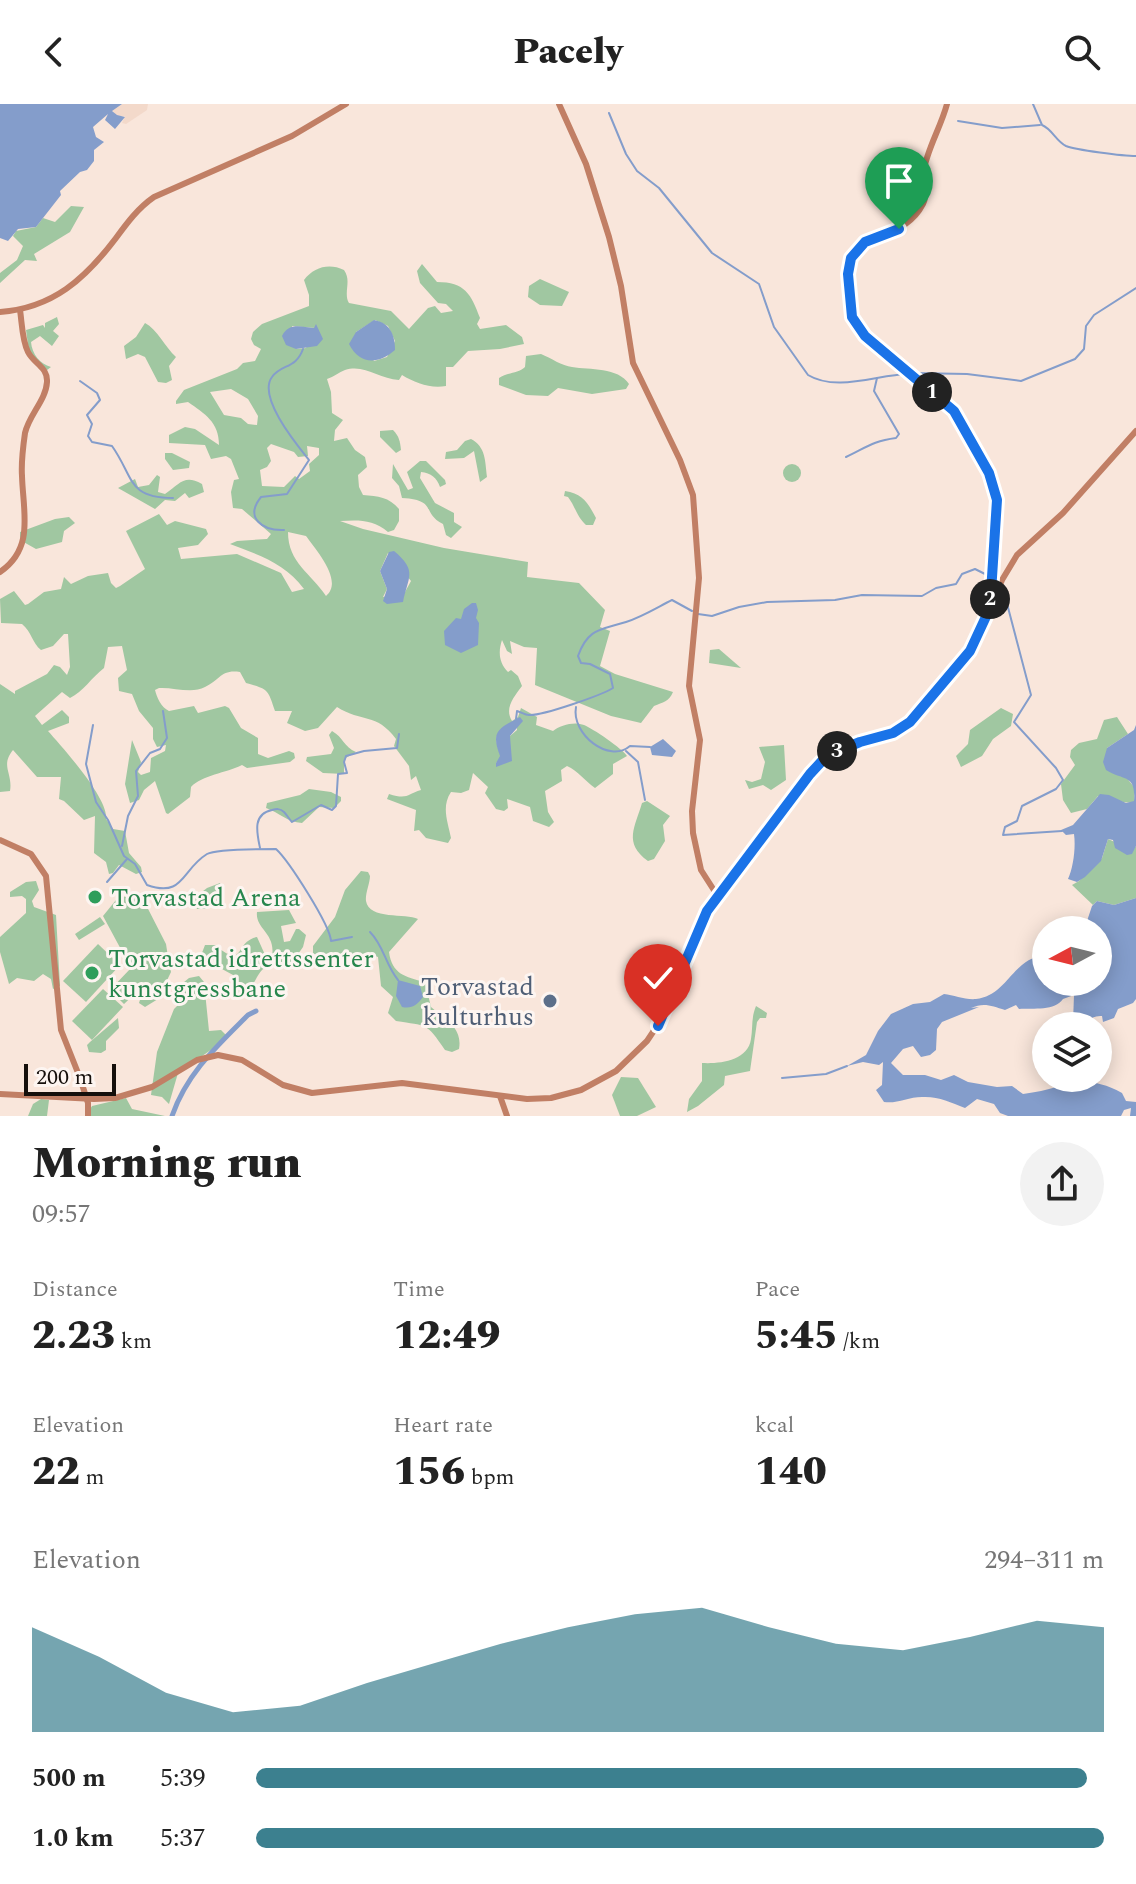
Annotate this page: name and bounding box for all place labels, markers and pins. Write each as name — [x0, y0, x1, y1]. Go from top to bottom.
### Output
pin — [865, 147, 933, 229]
pin: 1 — [912, 372, 952, 412]
pin: 2 — [970, 579, 1010, 619]
pin: 3 — [817, 731, 857, 771]
place label: Torvastad Arena — [111, 878, 301, 918]
marker: Torvastad Arena — [86, 888, 104, 906]
place label: Torvastad idrettssenter kunstgressbane — [108, 939, 374, 1009]
pin — [624, 944, 692, 1026]
marker: Torvastad idrettssenter kunstgressbane — [83, 964, 101, 982]
place label: Torvastad kulturhus — [421, 967, 534, 1037]
marker: Torvastad kulturhus — [541, 992, 559, 1010]

